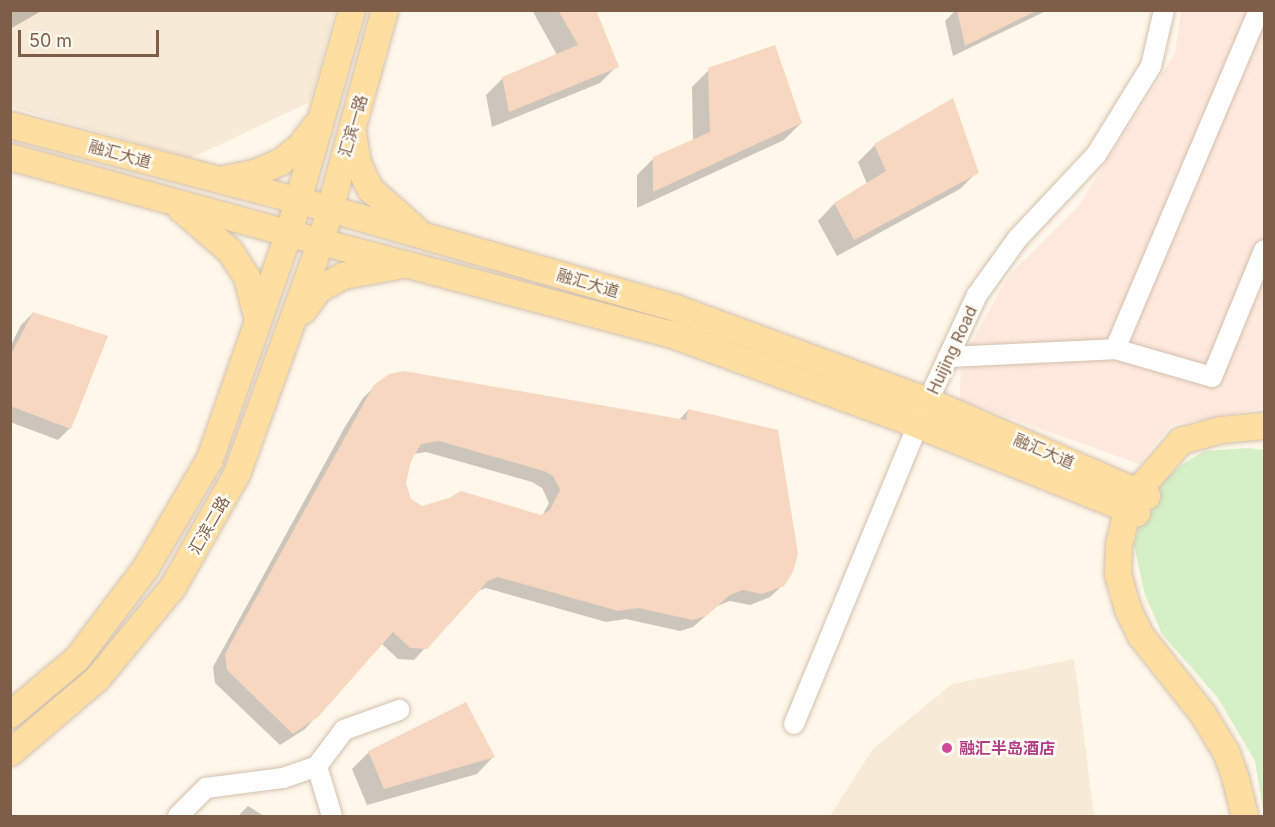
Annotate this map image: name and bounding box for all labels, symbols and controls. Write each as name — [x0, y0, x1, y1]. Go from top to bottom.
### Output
scale bar — [21, 18, 162, 56]
text: 50 m — [29, 30, 72, 51]
street label: 汇滨一路 — [335, 93, 371, 159]
street label: 融汇大道 — [87, 136, 153, 172]
street label: 融汇大道 — [555, 265, 621, 301]
street label: Huijing Road — [923, 303, 981, 397]
street label: 融汇大道 — [1011, 430, 1077, 472]
street label: 汇滨二路 — [185, 492, 233, 558]
place label: 融汇半岛酒店 — [959, 738, 1055, 758]
marker: 融汇半岛酒店 — [940, 741, 954, 755]

